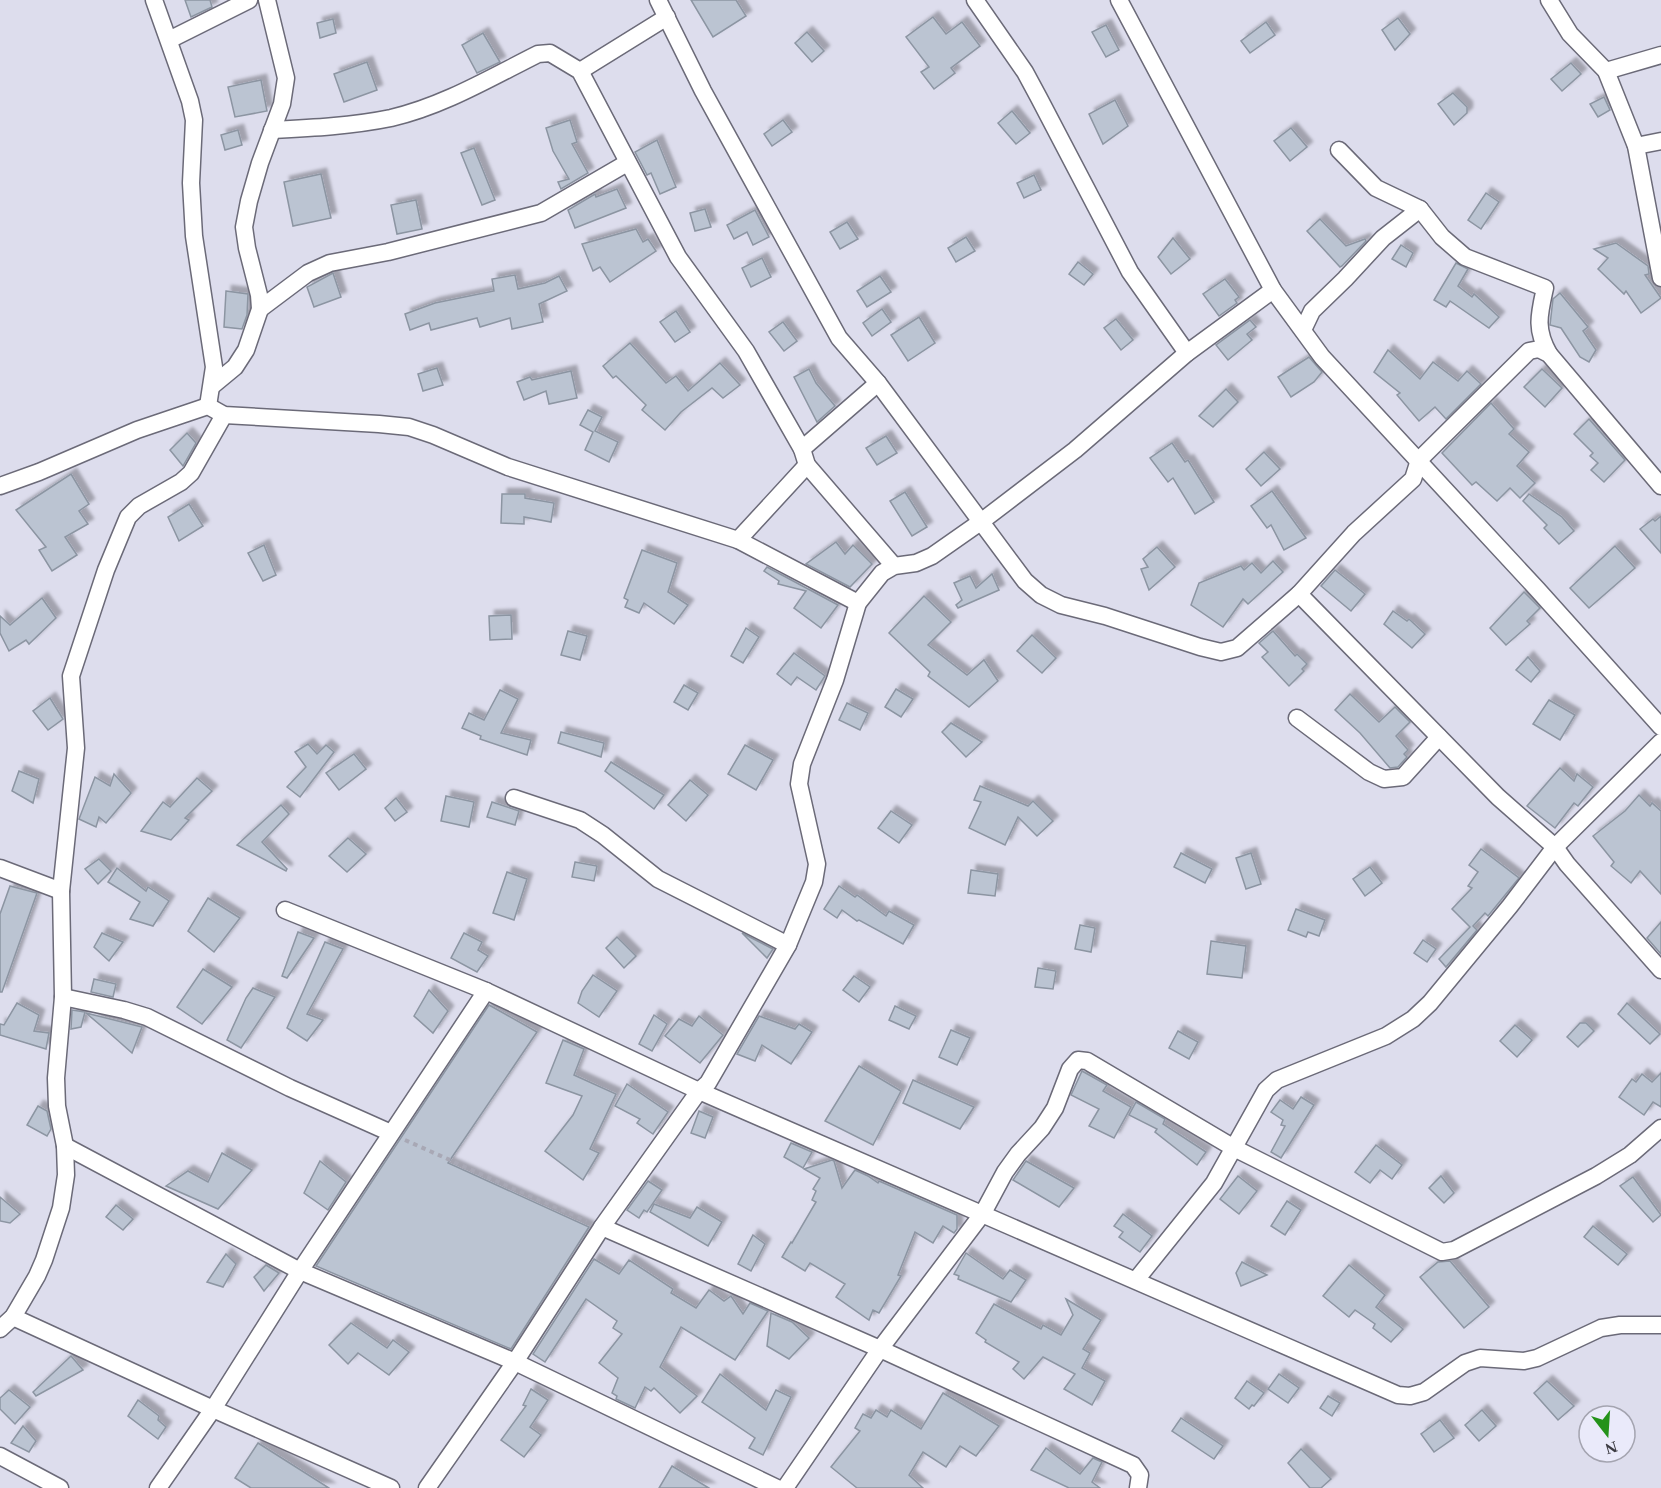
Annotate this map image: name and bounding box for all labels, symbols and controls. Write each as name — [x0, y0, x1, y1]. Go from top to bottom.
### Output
north arrow — [1577, 1404, 1637, 1464]
text: N — [1603, 1438, 1619, 1458]

